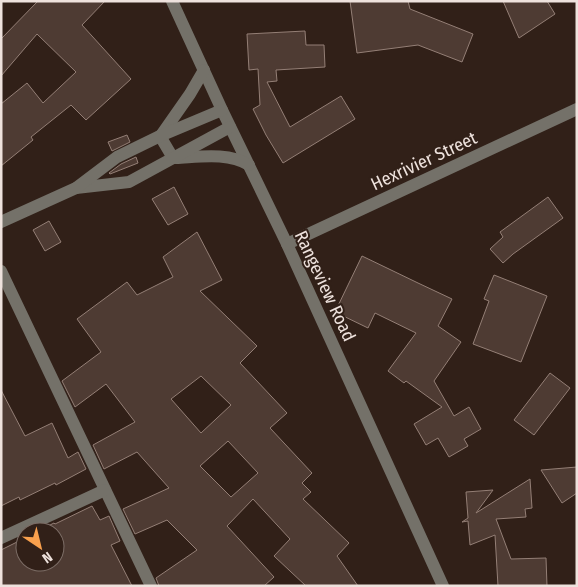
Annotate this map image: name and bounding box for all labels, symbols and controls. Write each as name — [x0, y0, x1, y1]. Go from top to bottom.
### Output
street label: Hexrivier Street — [367, 127, 481, 195]
street label: Rangeview Road — [290, 227, 360, 345]
north arrow — [15, 522, 65, 572]
text: N — [39, 548, 55, 567]

